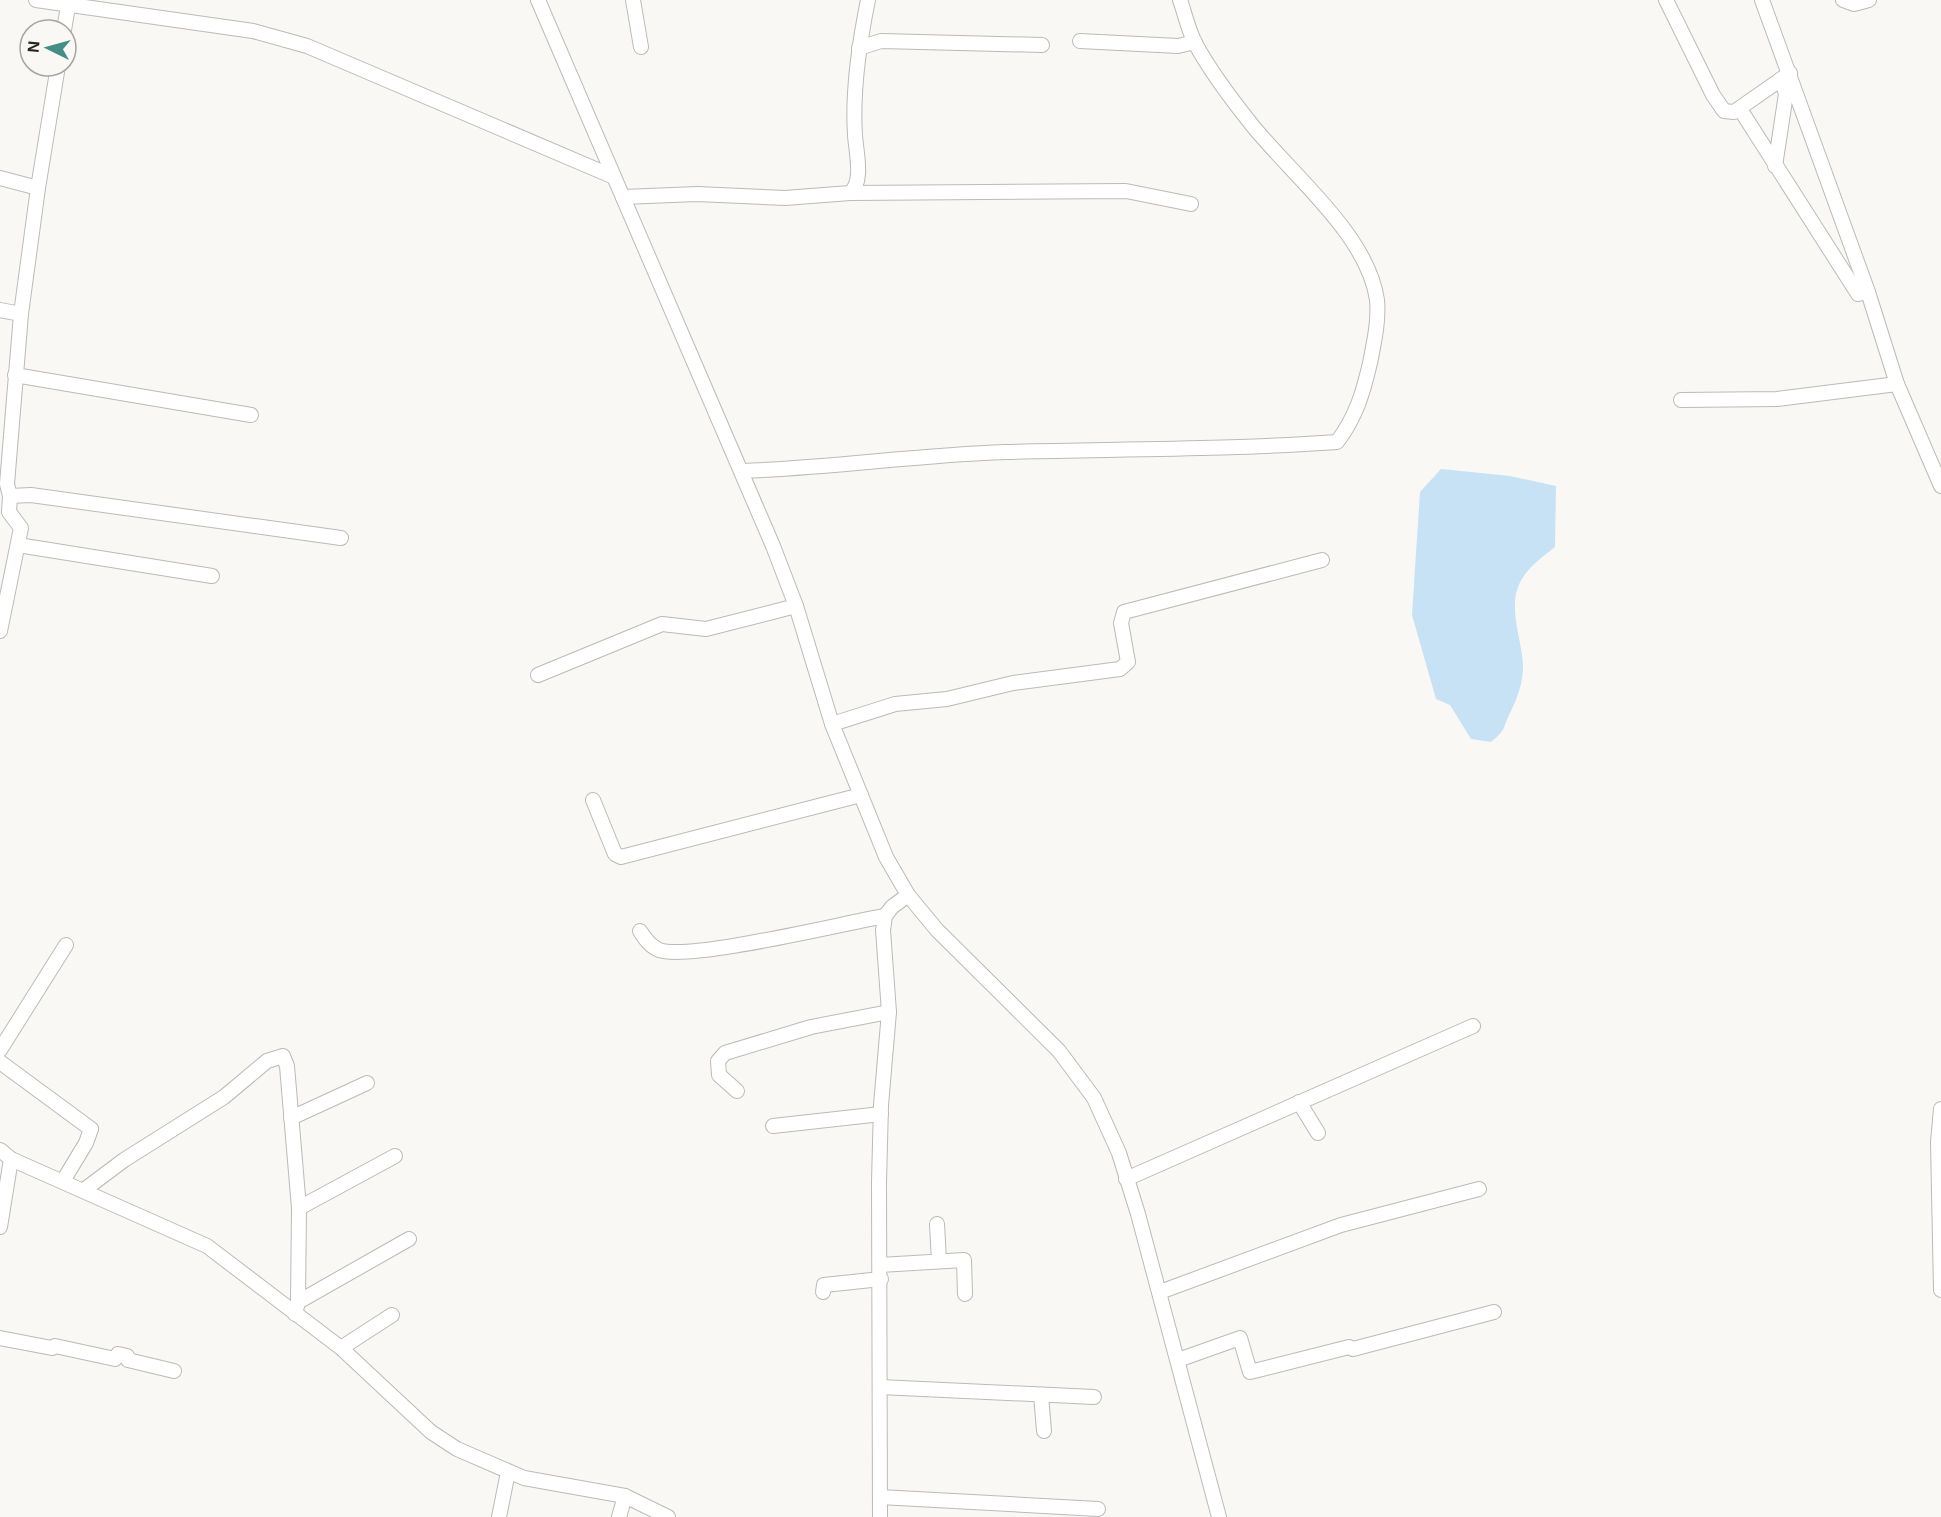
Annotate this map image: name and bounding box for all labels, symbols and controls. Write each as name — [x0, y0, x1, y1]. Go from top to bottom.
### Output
north arrow — [18, 18, 78, 78]
text: N — [25, 40, 43, 53]

